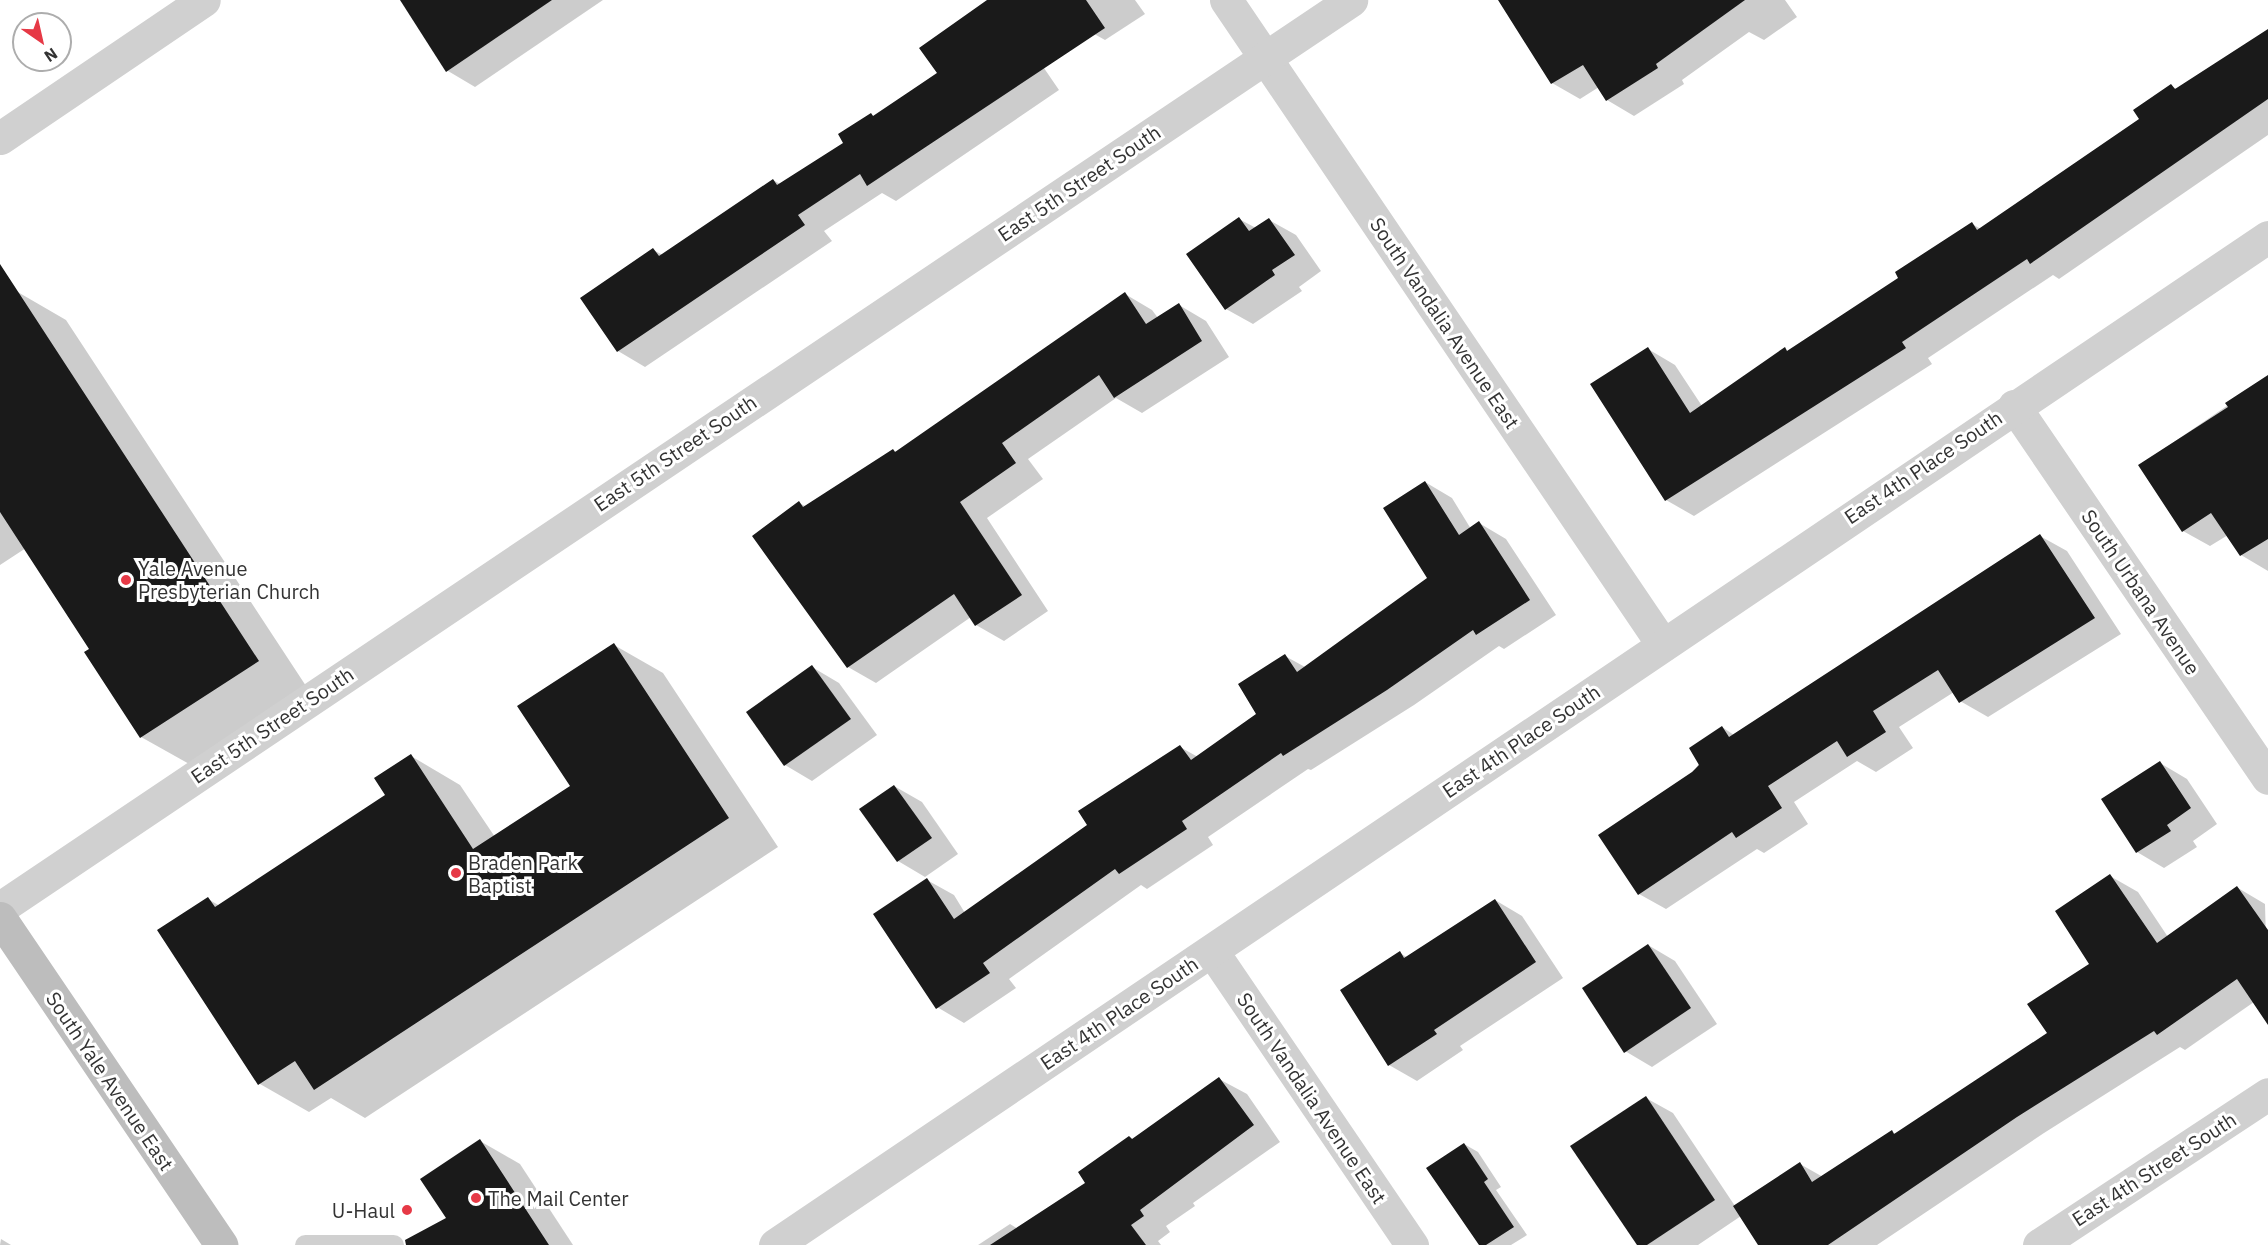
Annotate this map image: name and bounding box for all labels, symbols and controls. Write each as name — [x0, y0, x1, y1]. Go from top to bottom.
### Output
north arrow — [12, 12, 72, 72]
text: N — [41, 44, 61, 67]
street label: East 5th Street South — [993, 120, 1165, 246]
street label: South Vandalia Avenue East — [1365, 213, 1525, 433]
street label: East 5th Street South — [589, 390, 761, 516]
street label: East 4th Place South — [1840, 405, 2006, 529]
street label: South Urbana Avenue — [2077, 505, 2205, 679]
place label: Yale Avenue Presbyterian Church — [138, 556, 320, 603]
marker: Yale Avenue Presbyterian Church — [119, 573, 133, 587]
street label: East 5th Street South — [186, 662, 358, 788]
street label: East 4th Place South — [1438, 679, 1604, 803]
place label: Braden Park Baptist — [468, 850, 578, 897]
marker: Braden Park Baptist — [449, 866, 463, 880]
street label: East 4th Place South — [1036, 951, 1202, 1075]
street label: South Yale Avenue East — [41, 987, 179, 1175]
street label: South Vandalia Avenue East — [1232, 988, 1392, 1208]
street label: East 4th Street South — [2067, 1107, 2241, 1231]
place label: The Mail Center — [488, 1186, 629, 1210]
marker: The Mail Center — [469, 1191, 483, 1205]
place label: U-Haul — [332, 1198, 395, 1222]
marker: U-Haul — [400, 1203, 414, 1217]

